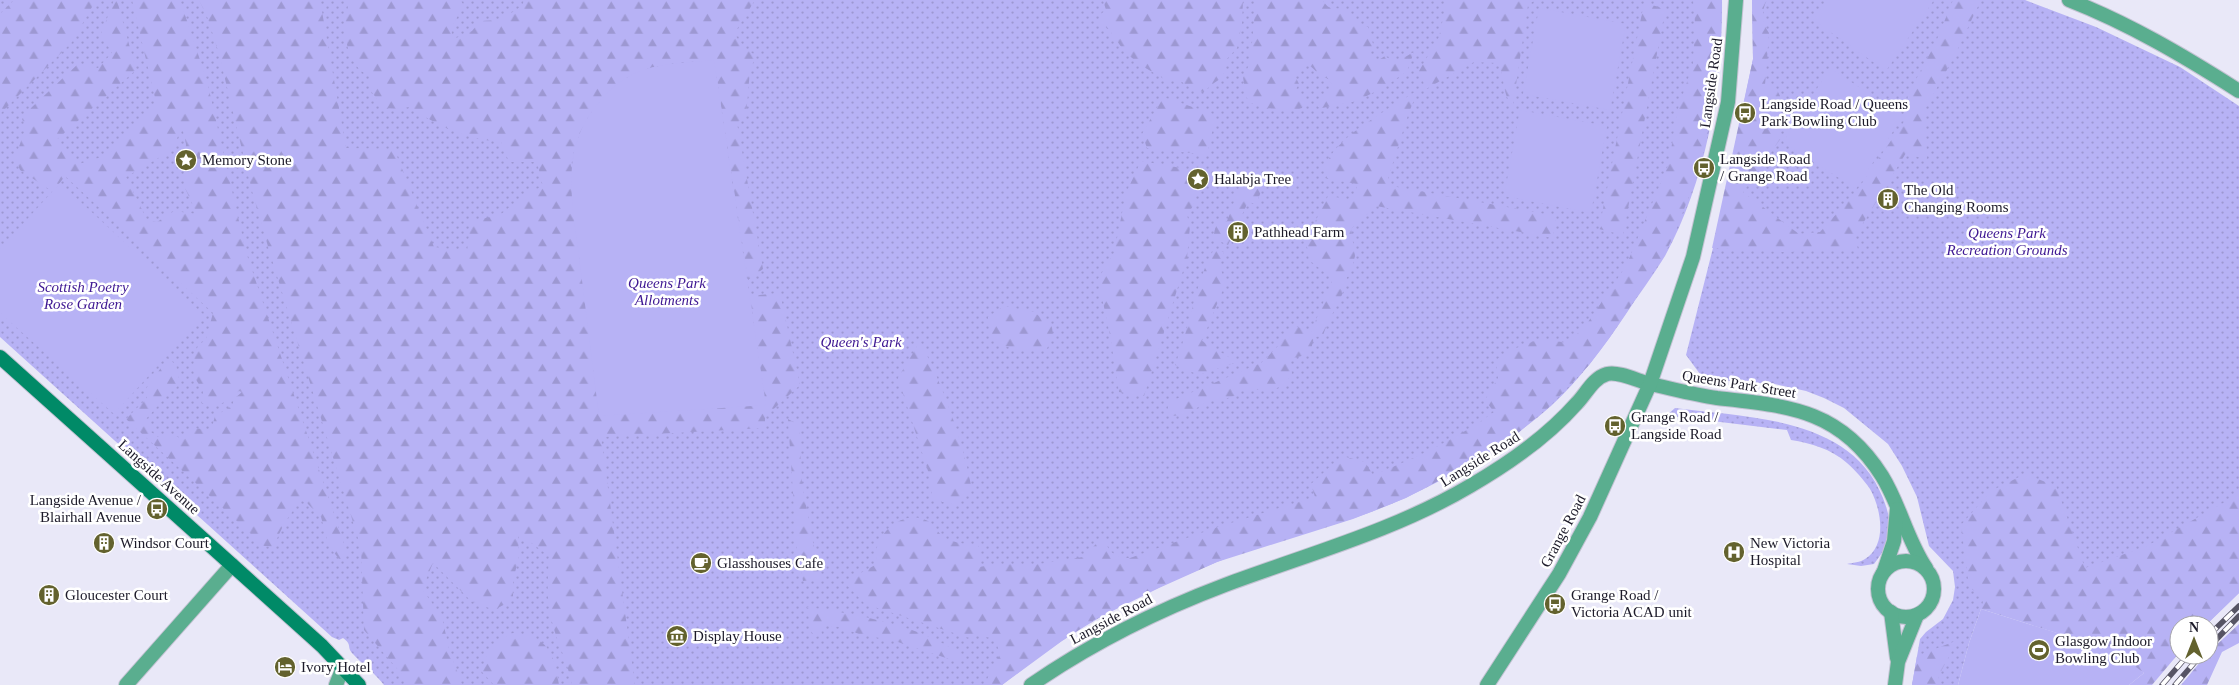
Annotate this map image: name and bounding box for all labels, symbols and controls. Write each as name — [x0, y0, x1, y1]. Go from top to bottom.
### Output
street label: Langside Road — [1697, 37, 1725, 129]
place label: Langside Road / Queens Park Bowling Club — [1761, 96, 1908, 129]
bus stop icon: Langside Road / Queens Park Bowling Club — [1733, 101, 1757, 125]
place icon: Memory Stone — [174, 148, 198, 172]
place label: Langside Road / Grange Road — [1720, 151, 1811, 184]
place label: Memory Stone — [202, 152, 292, 168]
bus stop icon: Langside Road / Grange Road — [1692, 156, 1716, 180]
place icon: Halabja Tree — [1186, 167, 1210, 191]
place label: Halabja Tree — [1214, 171, 1291, 187]
place label: The Old Changing Rooms — [1904, 182, 2009, 215]
building icon: The Old Changing Rooms — [1876, 187, 1900, 211]
building icon: Pathhead Farm — [1226, 220, 1250, 244]
place label: Pathhead Farm — [1254, 224, 1345, 240]
park label: Queens Park Recreation Grounds — [1946, 225, 2068, 258]
park label: Queens Park Allotments — [628, 275, 706, 308]
park label: Scottish Poetry Rose Garden — [37, 279, 129, 312]
park label: Queen's Park — [820, 334, 902, 350]
street label: Queens Park Street — [1681, 367, 1798, 401]
place label: Grange Road / Langside Road — [1631, 409, 1722, 442]
bus stop icon: Grange Road / Langside Road — [1603, 414, 1627, 438]
street label: Langside Road — [1437, 428, 1523, 490]
street label: Langside Avenue — [115, 436, 203, 518]
place label: Langside Avenue / Blairhall Avenue — [30, 492, 142, 525]
street label: Grange Road — [1537, 492, 1589, 570]
bus stop icon: Langside Avenue / Blairhall Avenue — [145, 497, 169, 521]
building icon: Windsor Court — [92, 531, 116, 555]
place label: Windsor Court — [120, 535, 210, 551]
place label: New Victoria Hospital — [1750, 535, 1830, 568]
hospital icon: New Victoria Hospital — [1722, 540, 1746, 564]
cafe icon: Glasshouses Cafe — [689, 551, 713, 575]
place label: Glasshouses Cafe — [717, 555, 824, 571]
building icon: Gloucester Court — [37, 583, 61, 607]
place label: Gloucester Court — [65, 587, 169, 603]
place label: Grange Road / Victoria ACAD unit — [1571, 587, 1693, 620]
street label: Langside Road — [1067, 590, 1155, 647]
bus stop icon: Grange Road / Victoria ACAD unit — [1543, 592, 1567, 616]
north arrow — [2169, 615, 2219, 665]
text: N — [2189, 620, 2199, 635]
museum icon: Display House — [665, 624, 689, 648]
place label: Display House — [693, 628, 782, 644]
place label: Glasgow Indoor Bowling Club — [2055, 633, 2152, 666]
sports icon: Glasgow Indoor Bowling Club — [2027, 638, 2051, 662]
hotel icon: Ivory Hotel — [273, 655, 297, 679]
place label: Ivory Hotel — [301, 659, 371, 675]

